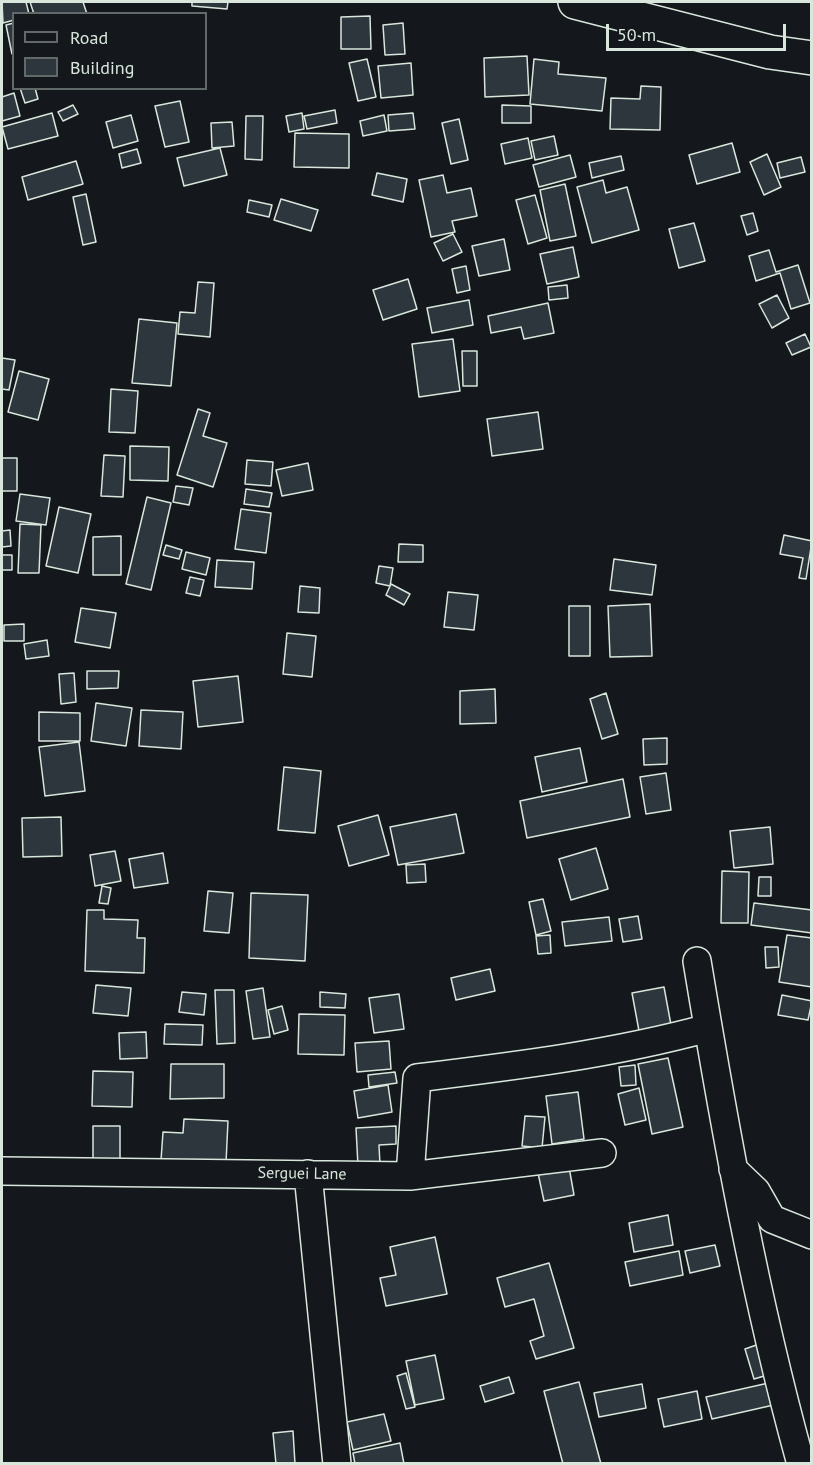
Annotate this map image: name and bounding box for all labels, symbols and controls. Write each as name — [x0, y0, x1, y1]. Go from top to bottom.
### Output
legend — [12, 12, 207, 90]
scale bar — [609, 12, 789, 50]
text: 50 m — [617, 23, 656, 46]
text: Road — [70, 26, 108, 49]
text: Building — [70, 56, 134, 79]
street label: Serguei Lane — [257, 1164, 347, 1184]

